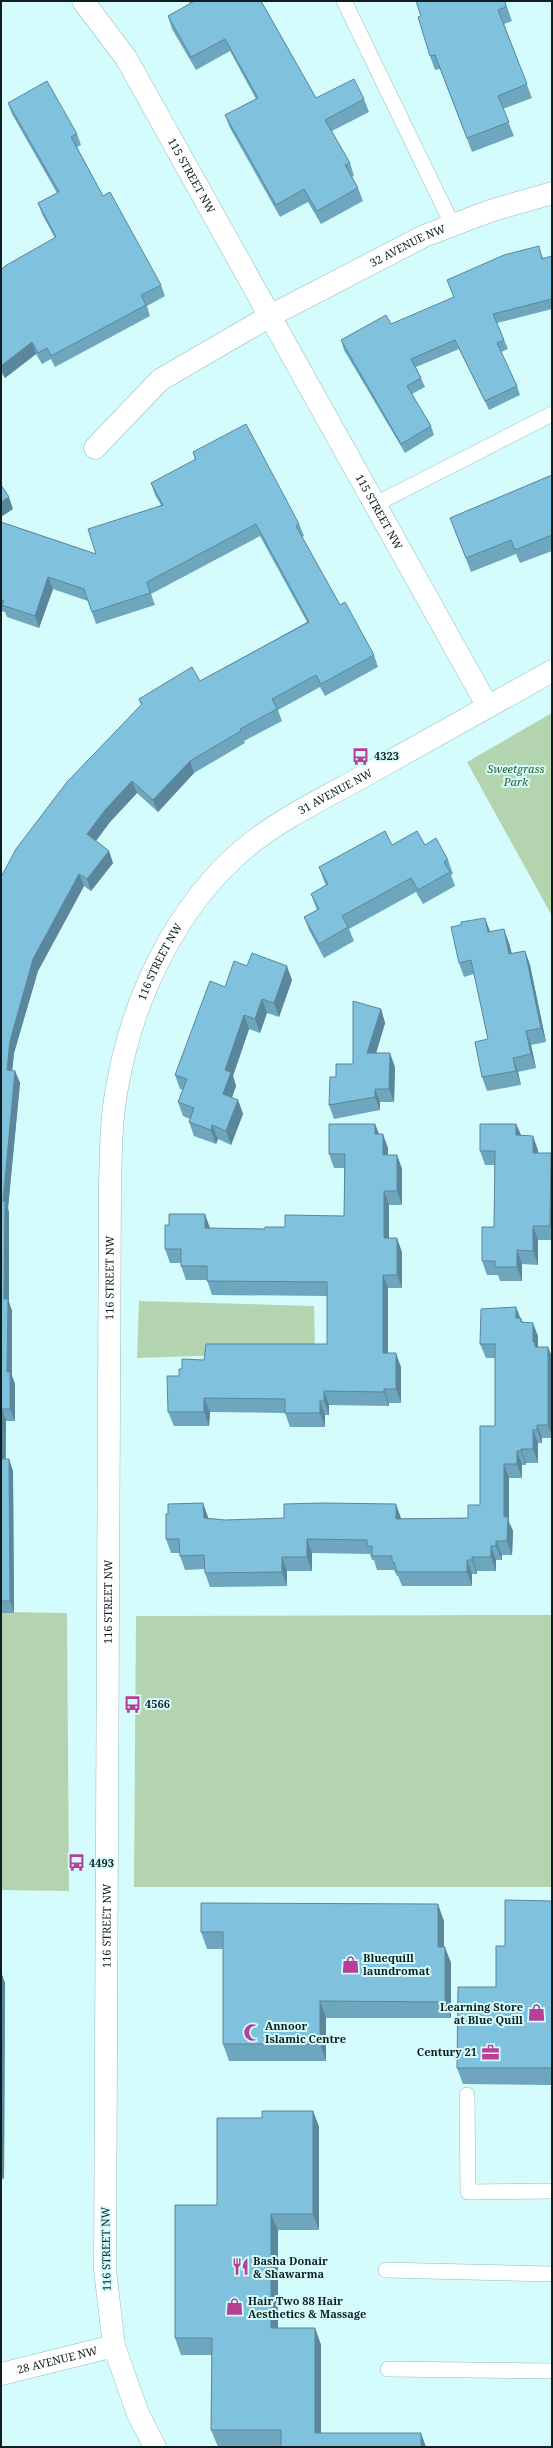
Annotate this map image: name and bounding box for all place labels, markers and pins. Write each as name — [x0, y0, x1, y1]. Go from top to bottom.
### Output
bus stop icon: 4323 — [351, 746, 371, 766]
place label: 4323 — [374, 748, 399, 763]
bus stop icon: 4566 — [122, 1694, 142, 1714]
place label: 4566 — [145, 1696, 170, 1711]
bus stop icon: 4493 — [66, 1853, 86, 1873]
place label: 4493 — [89, 1855, 114, 1870]
place label: Bluequill laundromat — [363, 1950, 430, 1978]
shop icon: Bluequill laundromat — [340, 1954, 360, 1974]
place label: Learning Store at Blue Quill — [440, 1999, 523, 2027]
shop icon: Learning Store at Blue Quill — [526, 2003, 546, 2023]
place label: Annoor Islamic Centre — [265, 2018, 346, 2046]
mosque icon: Annoor Islamic Centre — [242, 2022, 262, 2042]
office icon: Century 21 — [480, 2042, 500, 2062]
place label: Century 21 — [417, 2044, 477, 2059]
place label: Basha Donair & Shawarma — [253, 2253, 328, 2281]
restaurant icon: Basha Donair & Shawarma — [230, 2257, 250, 2277]
place label: Hair Two 88 Hair Aesthetics & Massage — [248, 2293, 366, 2321]
shop icon: Hair Two 88 Hair Aesthetics & Massage — [225, 2297, 245, 2317]

